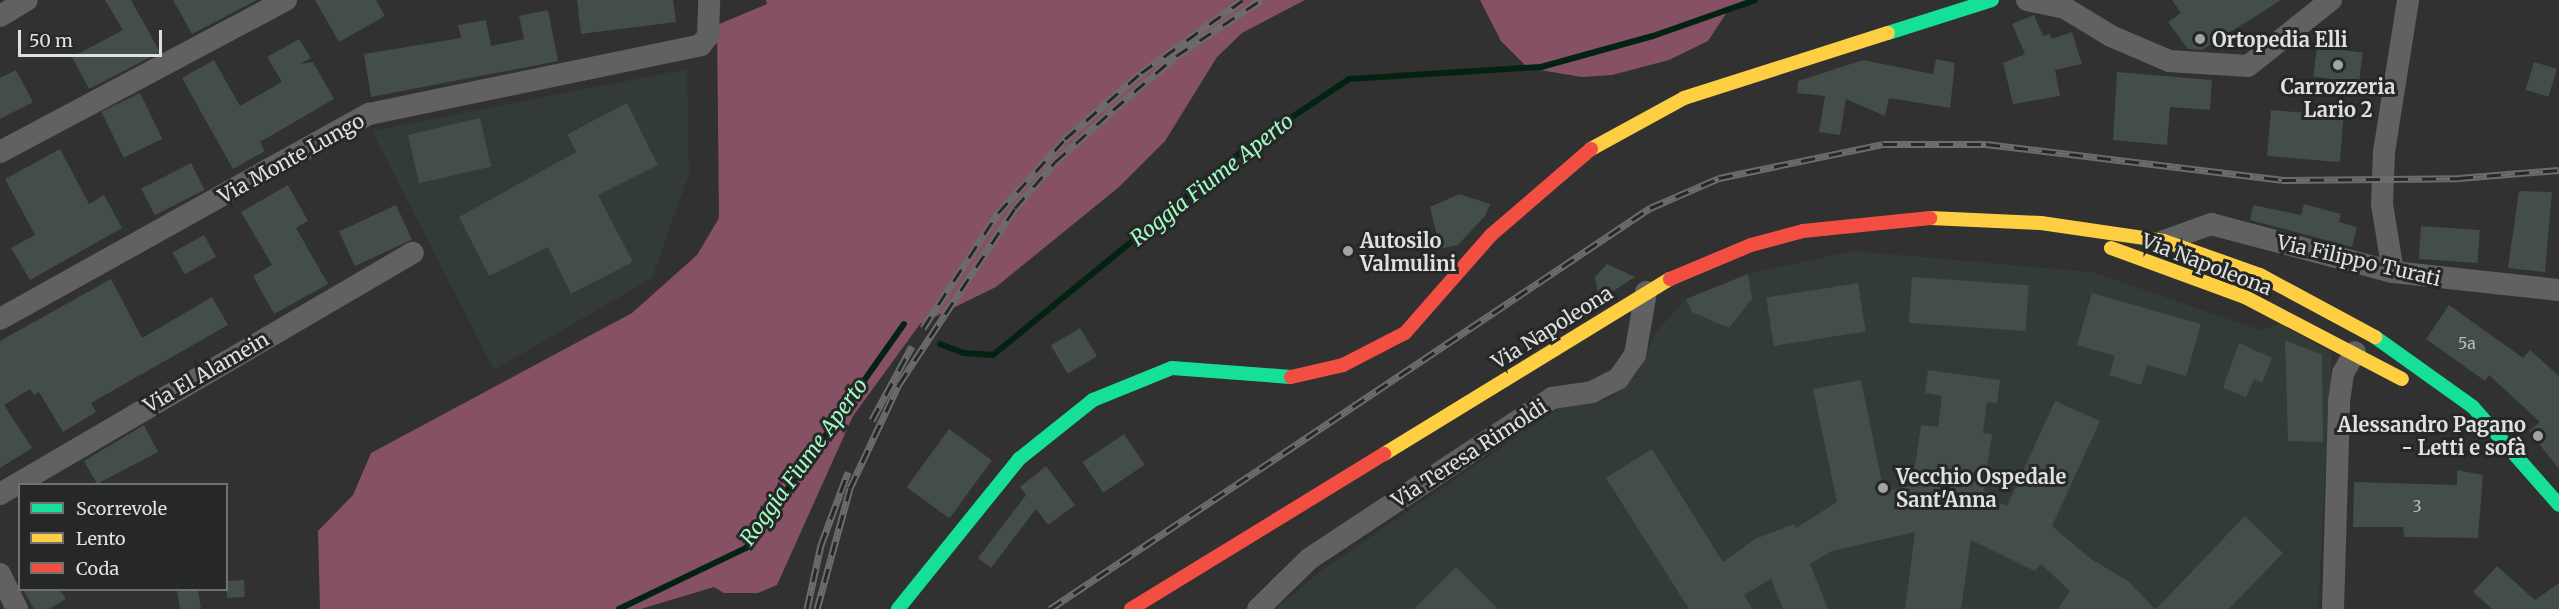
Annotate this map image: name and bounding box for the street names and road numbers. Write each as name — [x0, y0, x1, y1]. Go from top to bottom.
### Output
street label: Via Monte Lungo — [214, 108, 368, 208]
street label: Via Napoleona — [2138, 228, 2276, 300]
street label: Via Filippo Turati — [2275, 229, 2443, 291]
street label: Via Napoleona — [1487, 280, 1617, 374]
street label: Via El Alamein — [139, 327, 273, 417]
street label: Via Teresa Rimoldi — [1387, 394, 1551, 512]

